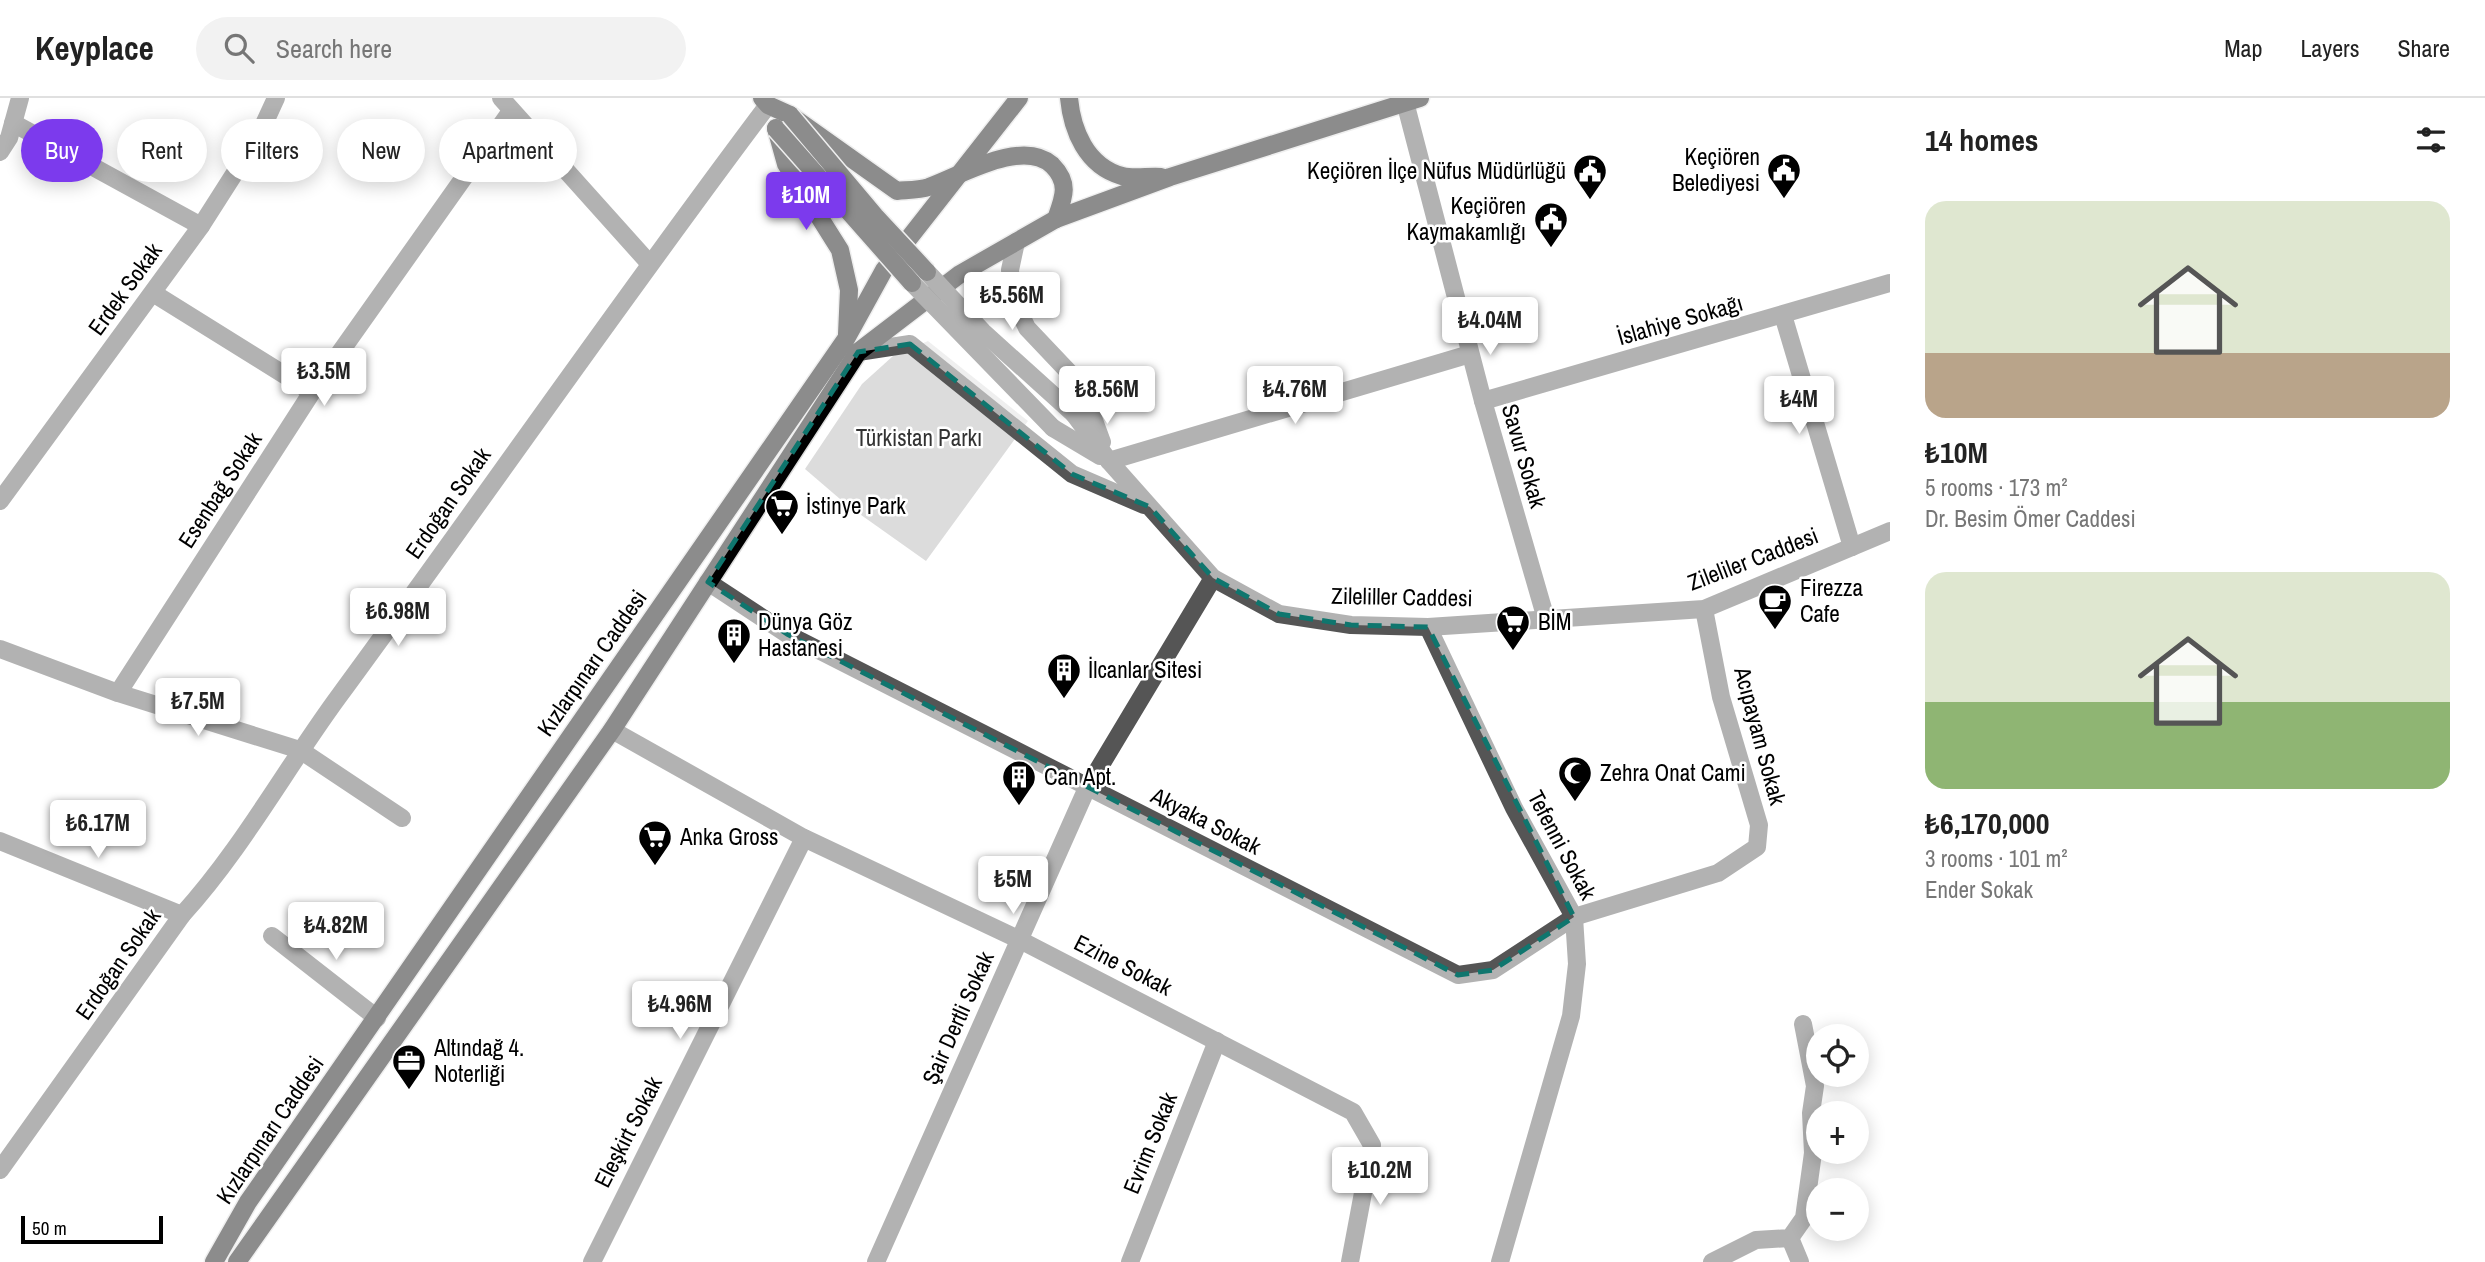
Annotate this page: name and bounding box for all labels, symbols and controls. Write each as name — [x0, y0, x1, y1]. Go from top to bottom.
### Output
search box — [196, 17, 686, 80]
text: Keyplace — [35, 26, 154, 70]
icon: search — [220, 29, 258, 67]
text: Search here — [276, 31, 392, 66]
text: Map — [2224, 32, 2262, 64]
text: Layers — [2300, 32, 2359, 64]
text: Share — [2397, 32, 2450, 64]
chip: Buy — [21, 119, 103, 182]
chip: Rent — [117, 119, 207, 182]
chip: Filters — [221, 119, 323, 182]
chip: New — [337, 119, 425, 182]
chip: Apartment — [439, 119, 577, 182]
text: 14 homes — [1925, 120, 2039, 160]
icon: filters — [2412, 121, 2450, 159]
place label: Keçiören Belediyesi — [1672, 141, 1760, 198]
public building icon: Keçiören Belediyesi — [1765, 151, 1803, 200]
public building icon: Keçiören İlçe Nüfus Müdürlüğü — [1571, 152, 1609, 201]
place label: Keçiören İlçe Nüfus Müdürlüğü — [1307, 155, 1566, 186]
pin: ₺10M — [765, 172, 847, 232]
text: ₺10M — [782, 179, 830, 210]
place label: Keçiören Kaymakamlığı — [1407, 190, 1526, 247]
public building icon: Keçiören Kaymakamlığı — [1532, 200, 1570, 249]
street label: Erdek Sokak — [81, 236, 169, 341]
icon: home — [2125, 247, 2251, 373]
pin: ₺5.56M — [955, 272, 1069, 332]
text: ₺5.56M — [980, 279, 1044, 310]
street label: İslahiye Sokağı — [1614, 287, 1746, 352]
pin: ₺4.04M — [1433, 298, 1547, 357]
text: ₺4.04M — [1458, 304, 1522, 335]
pin: ₺3.5M — [275, 348, 373, 408]
text: ₺3.5M — [297, 355, 351, 386]
pin: ₺8.56M — [1050, 366, 1164, 426]
pin: ₺4.76M — [1238, 366, 1352, 426]
text: ₺8.56M — [1075, 373, 1139, 404]
text: ₺4.76M — [1263, 373, 1327, 404]
pin: ₺4M — [1765, 376, 1833, 436]
text: ₺4M — [1780, 383, 1818, 414]
street label: Savur Sokak — [1495, 400, 1554, 512]
park label: Türkistan Parkı — [856, 422, 982, 453]
street label: Esenbağ Sokak — [171, 425, 269, 554]
text: ₺10M — [1925, 432, 1988, 472]
street label: Erdoğan Sokak — [398, 441, 498, 564]
text: 5 rooms · 173 m² — [1925, 472, 2068, 503]
supermarket icon: İstinye Park — [763, 487, 801, 536]
place label: İstinye Park — [806, 490, 906, 521]
text: Dr. Besim Ömer Caddesi — [1925, 503, 2136, 534]
street label: Zileliler Caddesi — [1683, 519, 1822, 598]
place label: Firezza Cafe — [1800, 572, 1863, 629]
street label: Zileliller Caddesi — [1331, 580, 1473, 613]
cafe icon: Firezza Cafe — [1756, 582, 1794, 631]
street label: Kızlarpınarı Caddesi — [530, 583, 654, 742]
pin: ₺6.98M — [341, 588, 455, 648]
text: ₺6.98M — [366, 595, 430, 626]
supermarket icon: BİM — [1494, 603, 1532, 652]
place label: Dünya Göz Hastanesi — [758, 606, 852, 663]
place label: BİM — [1538, 606, 1572, 637]
building icon: Dünya Göz Hastanesi — [715, 616, 753, 665]
icon: home — [2125, 618, 2251, 744]
building icon: İlcanlar Sitesi — [1045, 651, 1083, 700]
place label: İlcanlar Sitesi — [1088, 654, 1202, 685]
street label: Acıpayam Sokak — [1727, 663, 1794, 809]
pin: ₺7.5M — [149, 678, 247, 738]
text: ₺7.5M — [171, 685, 225, 716]
mosque icon: Zehra Onat Cami — [1556, 754, 1594, 803]
place label: Zehra Onat Cami — [1600, 757, 1746, 788]
building icon: Can Apt. — [1000, 758, 1038, 807]
place label: Can Apt. — [1044, 761, 1116, 792]
street label: Akyaka Sokak — [1145, 779, 1267, 862]
street label: Tefenni Sokak — [1521, 785, 1604, 905]
pin: ₺6.17M — [41, 800, 155, 860]
text: ₺6,170,000 — [1925, 803, 2049, 843]
text: ₺6.17M — [66, 807, 130, 838]
supermarket icon: Anka Gross — [636, 818, 674, 867]
place label: Anka Gross — [679, 821, 779, 852]
text: 3 rooms · 101 m² — [1925, 843, 2068, 874]
pin: ₺5M — [979, 856, 1047, 916]
text: ₺5M — [994, 863, 1032, 894]
text: Ender Sokak — [1925, 874, 2033, 905]
street label: Erdoğan Sokak — [68, 902, 168, 1025]
pin: ₺4.82M — [279, 902, 393, 962]
text: ₺4.82M — [304, 909, 368, 940]
street label: Ezine Sokak — [1069, 927, 1178, 1003]
street label: Şair Dertli Sokak — [914, 946, 1001, 1089]
pin: ₺4.96M — [623, 982, 737, 1041]
text: ₺4.96M — [648, 988, 712, 1019]
map controls — [1806, 1024, 1869, 1241]
button: locate — [1806, 1024, 1869, 1087]
place label: Altındağ 4. Noterliği — [433, 1032, 524, 1089]
office icon: Altındağ 4. Noterliği — [390, 1042, 428, 1091]
street label: Kızlarpınarı Caddesi — [209, 1050, 331, 1210]
street label: Eleşkirt Sokak — [586, 1071, 669, 1193]
street label: Evrim Sokak — [1115, 1087, 1184, 1198]
button: + — [1806, 1101, 1869, 1164]
pin: ₺10.2M — [1323, 1148, 1437, 1207]
text: ₺10.2M — [1348, 1154, 1412, 1185]
button: − — [1806, 1178, 1869, 1241]
scale bar — [21, 1213, 163, 1245]
text: 50 m — [32, 1215, 67, 1241]

